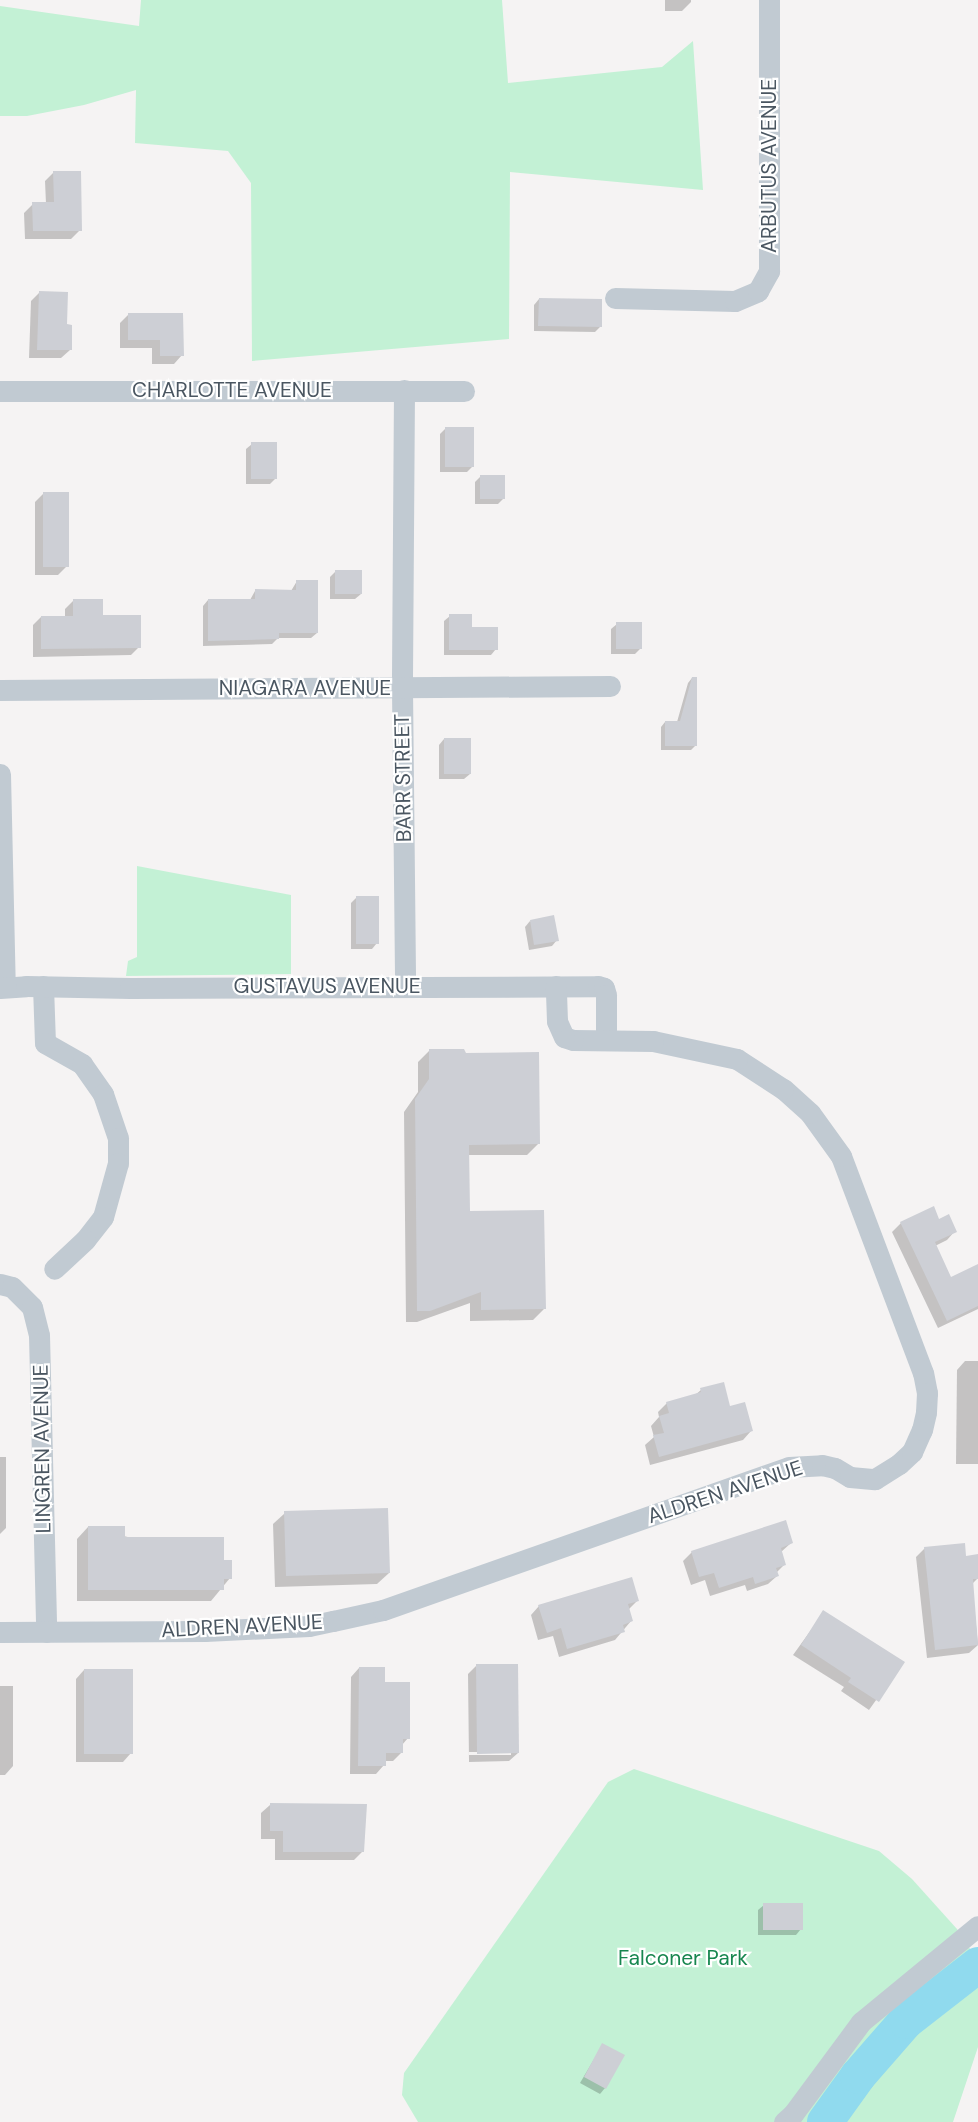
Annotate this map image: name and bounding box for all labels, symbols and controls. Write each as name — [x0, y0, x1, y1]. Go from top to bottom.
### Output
street label: ARBUTUS AVENUE — [756, 79, 782, 253]
street label: CHARLOTTE AVENUE — [132, 377, 332, 403]
street label: NIAGARA AVENUE — [219, 675, 391, 701]
street label: BARR STREET — [389, 714, 417, 842]
street label: GUSTAVUS AVENUE — [233, 973, 421, 999]
street label: LINGREN AVENUE — [28, 1364, 56, 1534]
street label: ALDREN AVENUE — [644, 1455, 806, 1529]
street label: ALDREN AVENUE — [161, 1609, 323, 1643]
park label: Falconer Park — [618, 1945, 748, 1971]

